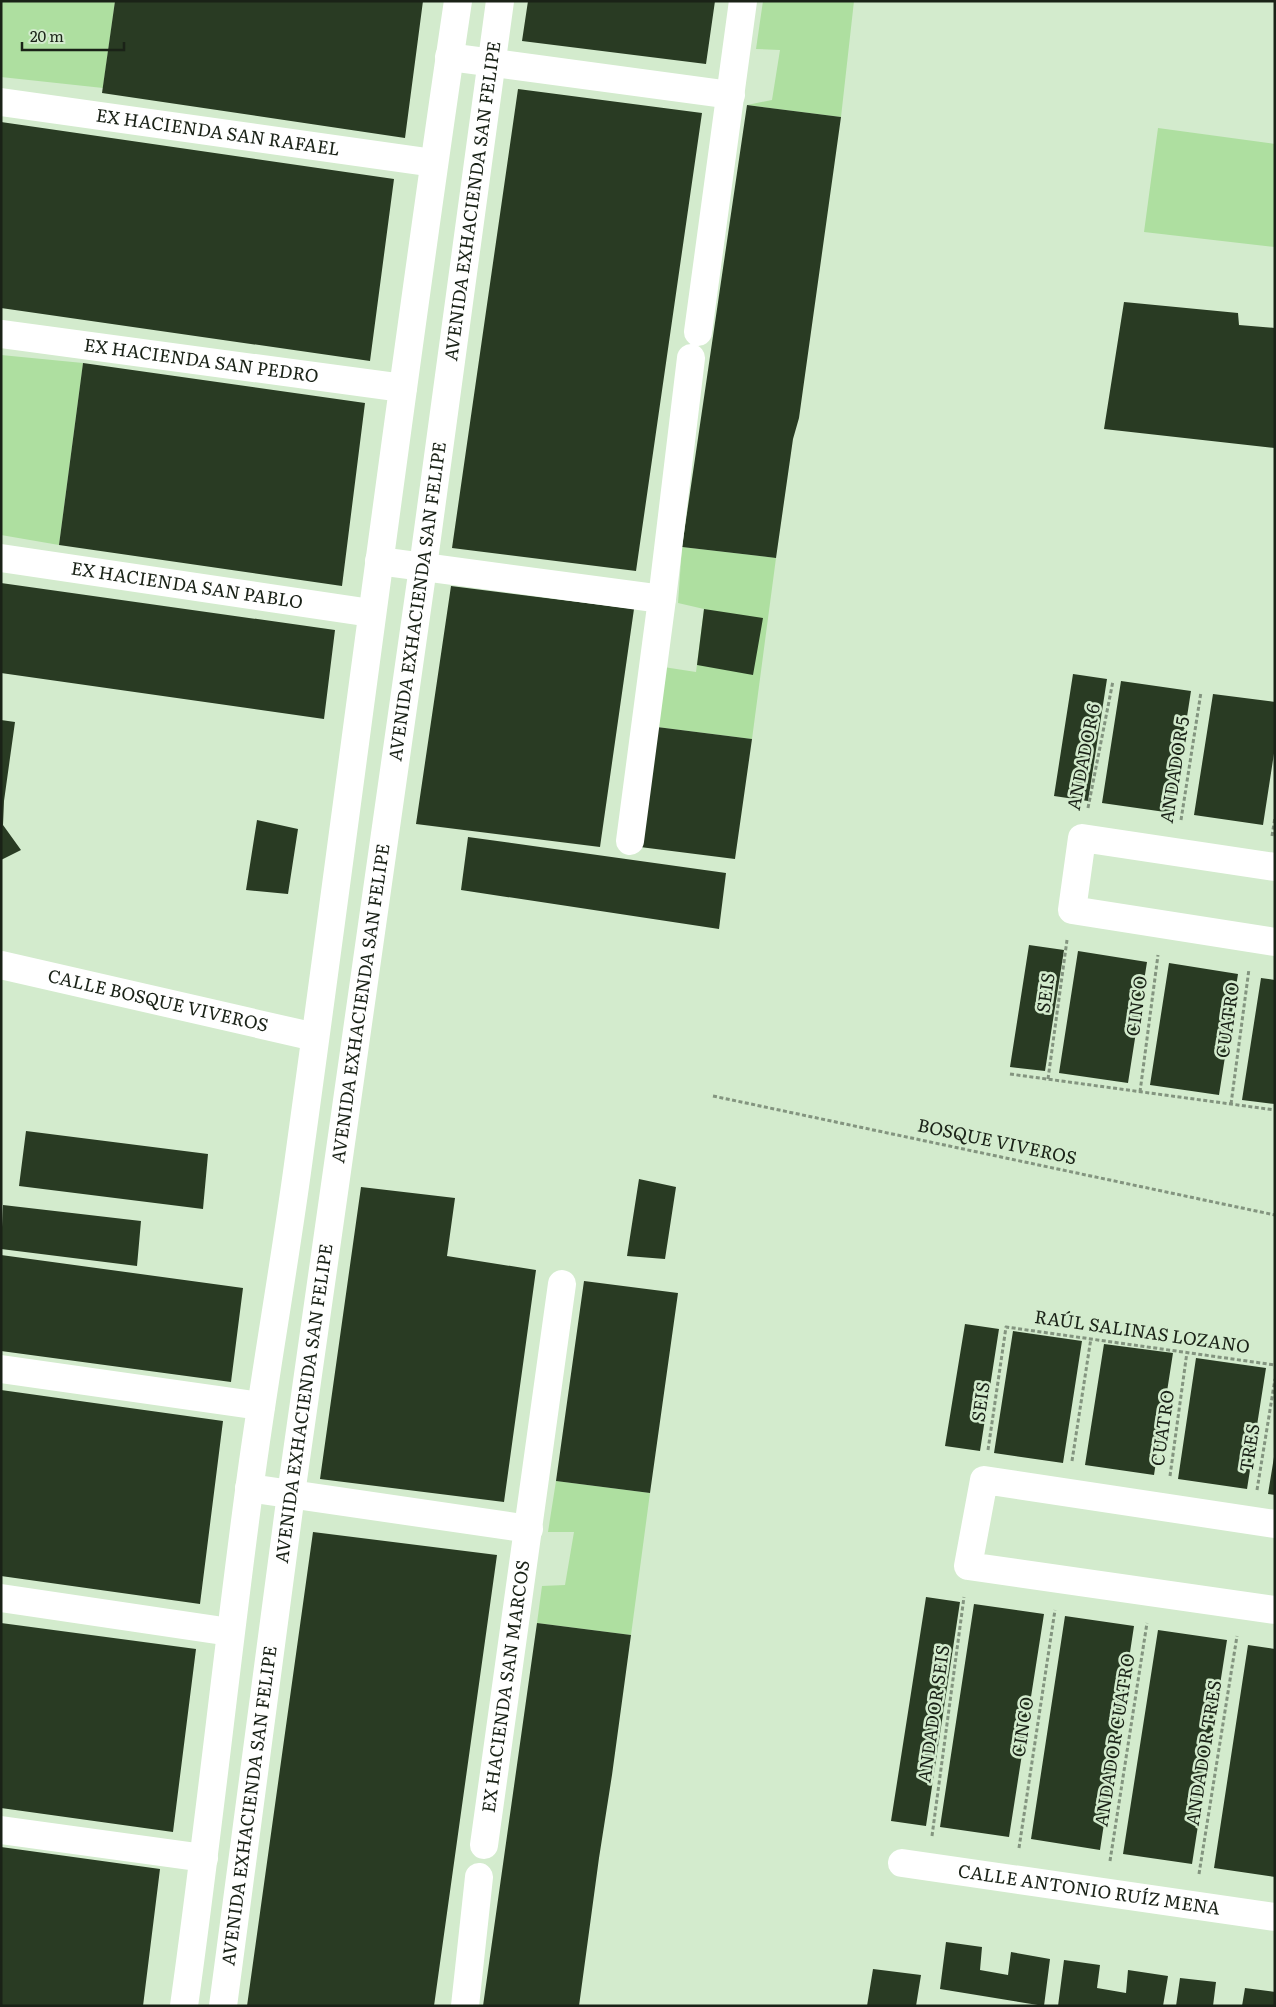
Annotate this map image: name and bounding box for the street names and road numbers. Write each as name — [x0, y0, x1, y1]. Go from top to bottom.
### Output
street label: AVENIDA EXHACIENDA SAN FELIPE — [436, 39, 506, 363]
street label: EX HACIENDA SAN RAFAEL — [94, 101, 342, 162]
street label: EX HACIENDA SAN PEDRO — [82, 330, 320, 389]
street label: AVENIDA EXHACIENDA SAN FELIPE — [381, 440, 452, 763]
street label: EX HACIENDA SAN PABLO — [69, 554, 305, 615]
street label: ANDADOR 6 — [1059, 701, 1106, 812]
street label: ANDADOR 5 — [1152, 715, 1195, 825]
street label: AVENIDA EXHACIENDA SAN FELIPE — [323, 842, 395, 1165]
street label: CALLE BOSQUE VIVEROS — [45, 961, 271, 1038]
street label: SEIS — [1028, 971, 1061, 1015]
street label: CINCO — [1118, 974, 1153, 1038]
street label: CUATRO — [1208, 980, 1245, 1060]
street label: BOSQUE VIVEROS — [915, 1110, 1079, 1171]
street label: AVENIDA EXHACIENDA SAN FELIPE — [267, 1242, 339, 1565]
street label: RAÚL SALINAS LOZANO — [1033, 1302, 1252, 1359]
street label: SEIS — [963, 1380, 996, 1424]
street label: CUATRO — [1143, 1388, 1180, 1468]
street label: TRES — [1231, 1422, 1266, 1474]
street label: EX HACIENDA SAN MARCOS — [474, 1558, 535, 1814]
street label: ANDADOR SEIS — [909, 1643, 956, 1784]
street label: AVENIDA EXHACIENDA SAN FELIPE — [213, 1644, 283, 1967]
street label: ANDADOR CUATRO — [1086, 1651, 1141, 1828]
street label: ANDADOR TRES — [1178, 1678, 1227, 1827]
street label: CINCO — [1003, 1695, 1040, 1759]
street label: CALLE ANTONIO RUÍZ MENA — [956, 1856, 1222, 1921]

